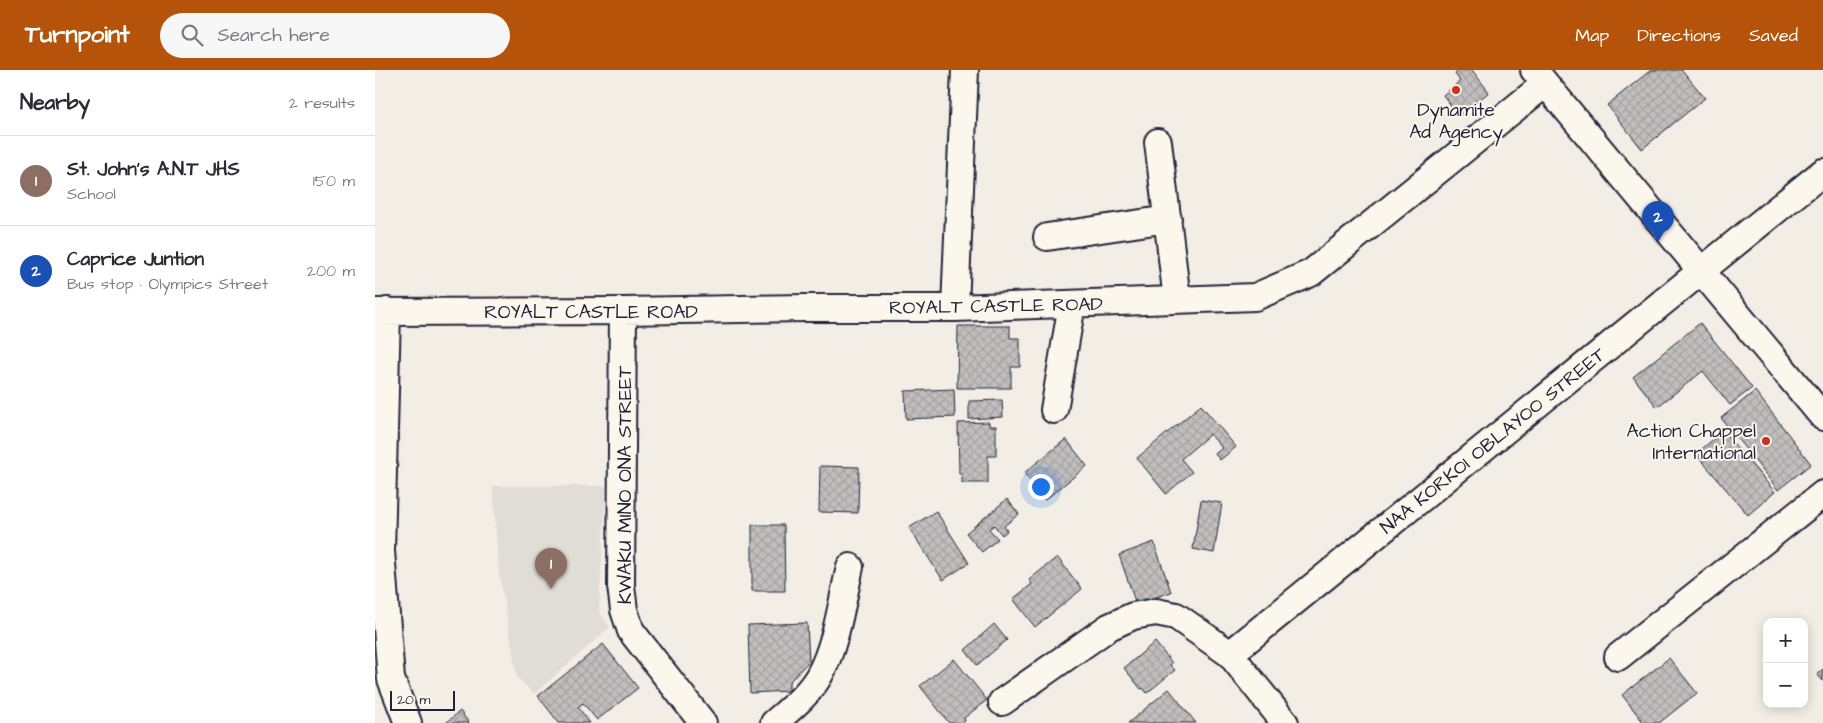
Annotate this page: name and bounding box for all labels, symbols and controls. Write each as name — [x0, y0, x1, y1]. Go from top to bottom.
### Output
search box — [160, 13, 510, 58]
text: Turnpoint — [25, 18, 130, 52]
icon: search — [178, 21, 206, 49]
text: Search here — [218, 22, 330, 49]
text: Map — [1575, 23, 1609, 48]
text: Directions — [1637, 23, 1721, 48]
text: Saved — [1749, 23, 1798, 48]
marker: Dynamite Ad Agency — [1450, 84, 1462, 96]
text: Nearby — [20, 88, 90, 117]
text: 2 results — [289, 92, 355, 114]
place label: Dynamite Ad Agency — [1409, 97, 1503, 147]
text: St. John's A.N.T JHS — [67, 156, 240, 183]
text: 1 — [35, 170, 37, 192]
text: 150 m — [313, 170, 355, 192]
text: School — [67, 183, 116, 205]
pin: 2 — [1642, 201, 1674, 242]
text: Caprice Juntion — [67, 246, 204, 273]
text: 2 — [31, 260, 41, 282]
text: 200 m — [307, 260, 355, 282]
text: Bus stop · Olympics Street — [67, 273, 268, 295]
street label: ROYALT CASTLE ROAD — [889, 291, 1103, 322]
street label: ROYALT CASTLE ROAD — [484, 299, 698, 326]
street label: NAA KORKOI OBLAYOO STREET — [1374, 342, 1612, 541]
street label: KWAKU MINO ONA STREET — [612, 366, 639, 604]
place label: Action Chappel International — [1627, 418, 1756, 467]
marker: Action Chappel International — [1760, 435, 1772, 447]
your location — [1028, 474, 1054, 500]
pin: 1 — [535, 548, 567, 589]
map controls — [1763, 618, 1808, 708]
button: + — [1763, 618, 1808, 663]
button: − — [1763, 663, 1808, 708]
scale bar — [390, 688, 455, 711]
text: 20 m — [397, 690, 430, 710]

